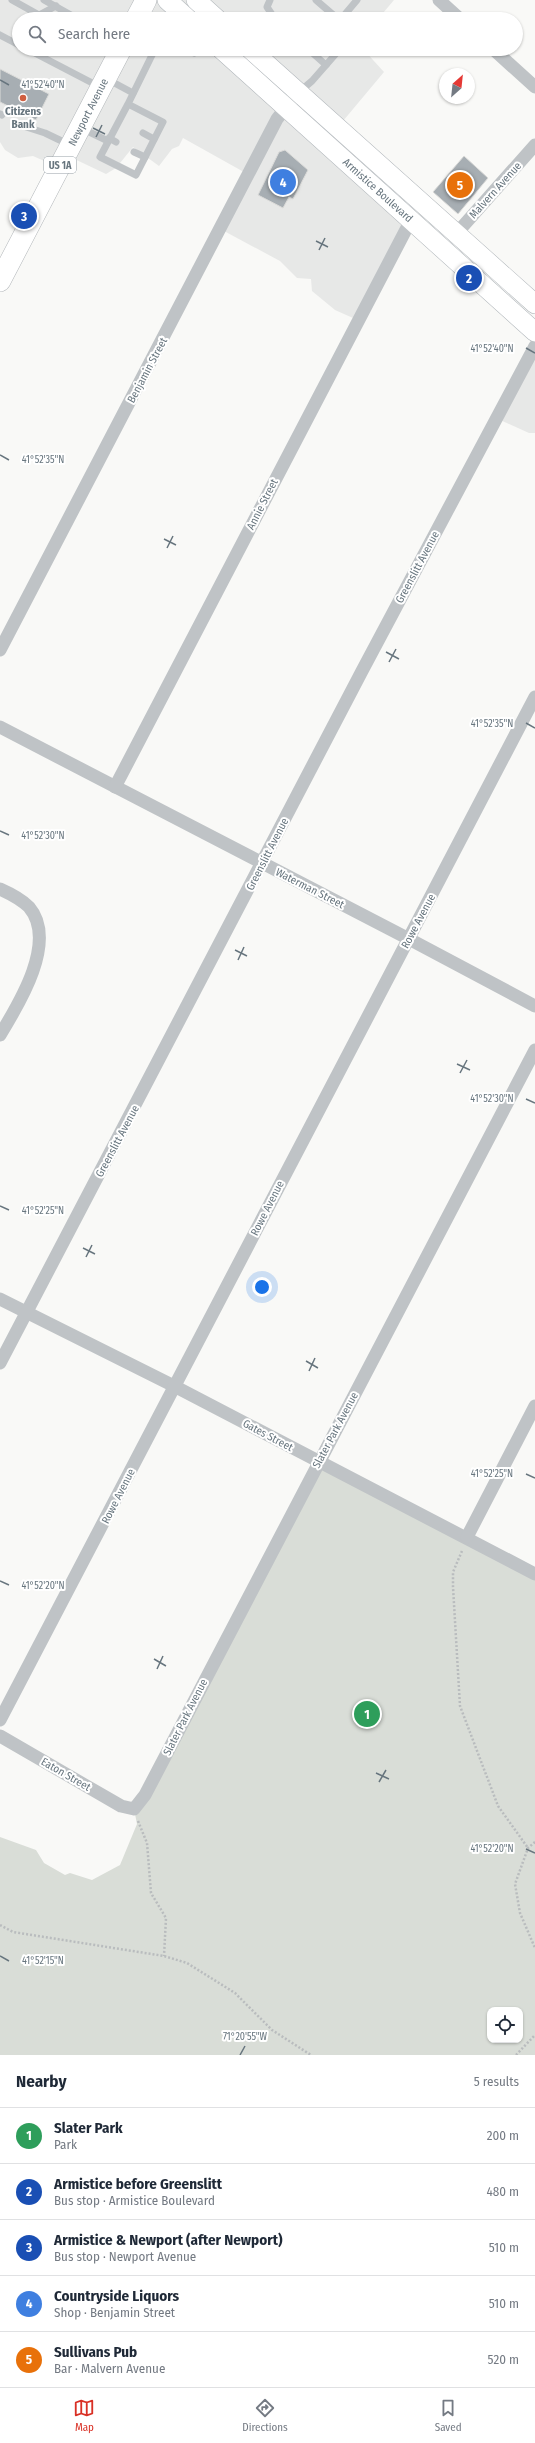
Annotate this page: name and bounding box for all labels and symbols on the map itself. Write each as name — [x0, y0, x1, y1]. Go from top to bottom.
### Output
north arrow — [439, 68, 475, 104]
street label: Newport Avenue — [66, 76, 111, 148]
text: 41°52'40"N — [21, 79, 65, 91]
marker: Citizens Bank — [18, 93, 28, 103]
place label: Citizens Bank — [5, 105, 41, 131]
street label: Armistice Boulevard — [340, 155, 415, 225]
road number: US 1A — [44, 157, 76, 173]
street label: Malvern Avenue — [467, 159, 524, 221]
pin: 4 — [270, 167, 296, 197]
pin: 5 — [447, 170, 473, 200]
pin: 3 — [11, 201, 37, 231]
pin: 2 — [456, 263, 482, 293]
street label: Benjamin Street — [125, 335, 170, 405]
text: 41°52'40"N — [470, 343, 514, 355]
text: 41°52'35"N — [22, 454, 64, 466]
street label: Annie Street — [244, 476, 281, 532]
street label: Greenslitt Avenue — [393, 529, 442, 605]
text: 41°52'35"N — [471, 718, 513, 730]
street label: Greenslitt Avenue — [244, 816, 291, 893]
text: 41°52'30"N — [21, 830, 65, 842]
street label: Waterman Street — [273, 866, 347, 912]
street label: Rowe Avenue — [399, 892, 438, 951]
text: 41°52'30"N — [470, 1093, 514, 1105]
street label: Greenslitt Avenue — [93, 1103, 142, 1179]
street label: Rowe Avenue — [248, 1179, 287, 1238]
text: 41°52'25"N — [22, 1205, 64, 1217]
your location — [252, 1277, 272, 1297]
street label: Slater Park Avenue — [310, 1390, 361, 1470]
street label: Gates Street — [240, 1417, 295, 1454]
street label: Rowe Avenue — [99, 1467, 138, 1526]
text: 41°52'25"N — [471, 1468, 513, 1480]
text: 41°52'20"N — [21, 1580, 65, 1592]
street label: Slater Park Avenue — [161, 1677, 210, 1758]
pin: 1 — [354, 1699, 380, 1729]
street label: Eaton Street — [39, 1755, 93, 1794]
text: 41°52'20"N — [470, 1843, 514, 1855]
text: 41°52'15"N — [22, 1955, 64, 1967]
text: 71°20'55"W — [223, 2031, 268, 2043]

